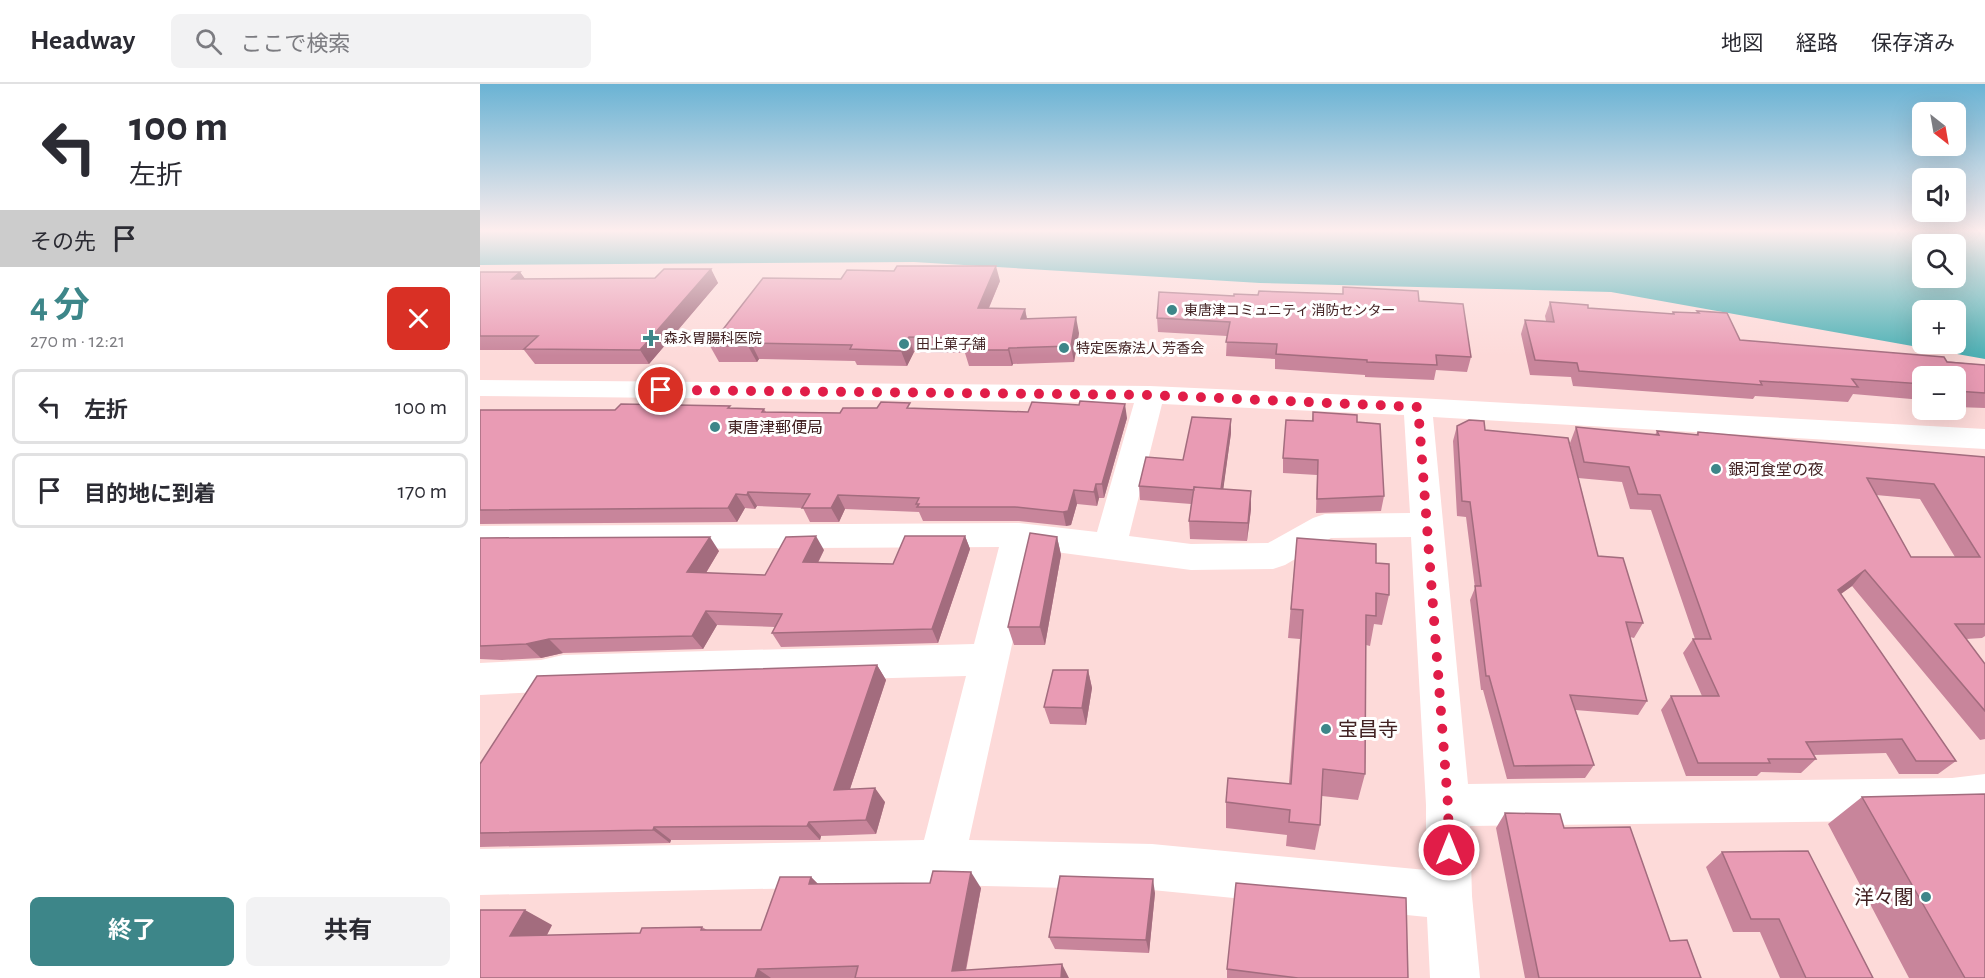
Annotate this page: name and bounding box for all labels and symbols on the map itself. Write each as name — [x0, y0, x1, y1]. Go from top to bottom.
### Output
north arrow — [1912, 102, 1966, 156]
marker: 東唐津コミュニティ 消防センター — [1165, 303, 1179, 317]
place label: 東唐津コミュニティ 消防センター — [1184, 303, 1395, 318]
marker: 森永胃腸科医院 — [642, 329, 660, 347]
place label: 森永胃腸科医院 — [664, 331, 762, 346]
marker: 田上菓子舗 — [897, 337, 911, 351]
place label: 田上菓子舗 — [916, 337, 986, 352]
marker: 特定医療法人 芳香会 — [1057, 341, 1071, 355]
place label: 特定医療法人 芳香会 — [1076, 341, 1204, 356]
pin — [635, 364, 686, 415]
place label: 東唐津郵便局 — [727, 419, 823, 436]
marker: 東唐津郵便局 — [708, 420, 722, 434]
place label: 銀河食堂の夜 — [1728, 461, 1824, 478]
marker: 銀河食堂の夜 — [1709, 462, 1723, 476]
place label: 宝昌寺 — [1338, 719, 1398, 740]
marker: 宝昌寺 — [1319, 722, 1333, 736]
position arrow — [1417, 818, 1481, 882]
place label: 洋々閣 — [1854, 887, 1914, 908]
marker: 洋々閣 — [1919, 890, 1933, 904]

